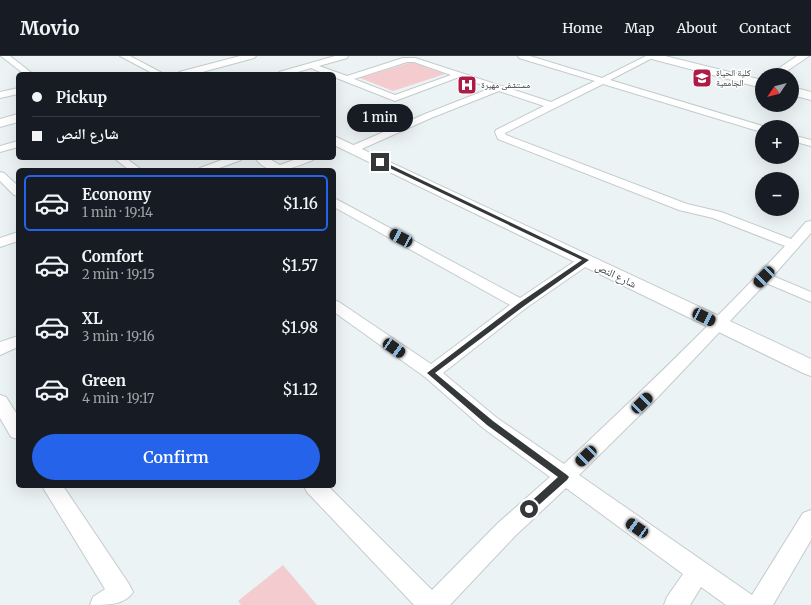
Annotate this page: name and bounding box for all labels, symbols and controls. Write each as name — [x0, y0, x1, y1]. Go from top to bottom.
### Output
text: Movio — [20, 16, 79, 40]
text: Home — [562, 19, 603, 37]
text: Map — [625, 19, 654, 37]
text: About — [676, 19, 717, 37]
text: Contact — [739, 19, 791, 37]
school or university icon: كلية الحياة الجامعية — [691, 67, 713, 89]
place label: كلية الحياة الجامعية — [716, 67, 751, 88]
north arrow — [755, 68, 799, 112]
map controls — [755, 68, 799, 216]
hospital icon: مستشفى مهيرة — [456, 74, 478, 96]
place label: مستشفى مهيرة — [481, 79, 530, 90]
text: Pickup — [56, 88, 107, 107]
callout: 1 min — [347, 104, 413, 132]
text: 1 min — [363, 109, 397, 126]
button: + — [755, 120, 799, 164]
text: شارع النص — [56, 124, 119, 143]
route end — [371, 153, 389, 171]
button: − — [755, 172, 799, 216]
icon: car — [34, 185, 70, 221]
text: Economy — [82, 185, 151, 204]
text: $1.16 — [283, 194, 318, 213]
text: 1 min · 19:14 — [82, 204, 153, 221]
car — [388, 227, 414, 249]
icon: car — [34, 247, 70, 283]
text: Comfort — [82, 247, 143, 266]
text: $1.57 — [281, 256, 318, 275]
street label: شارع النص — [593, 259, 639, 291]
car — [751, 264, 777, 290]
text: 2 min · 19:15 — [82, 266, 155, 283]
car — [691, 306, 717, 328]
icon: car — [34, 309, 70, 345]
text: XL — [82, 309, 103, 328]
text: $1.98 — [281, 318, 318, 337]
text: 3 min · 19:16 — [82, 328, 155, 345]
car — [381, 336, 407, 360]
icon: car — [34, 371, 70, 407]
text: Green — [82, 371, 126, 390]
text: $1.12 — [283, 380, 318, 399]
text: 4 min · 19:17 — [82, 390, 155, 407]
car — [629, 390, 655, 416]
button: Confirm — [32, 434, 320, 480]
car — [573, 443, 599, 469]
route start — [520, 500, 538, 518]
car — [624, 516, 650, 540]

